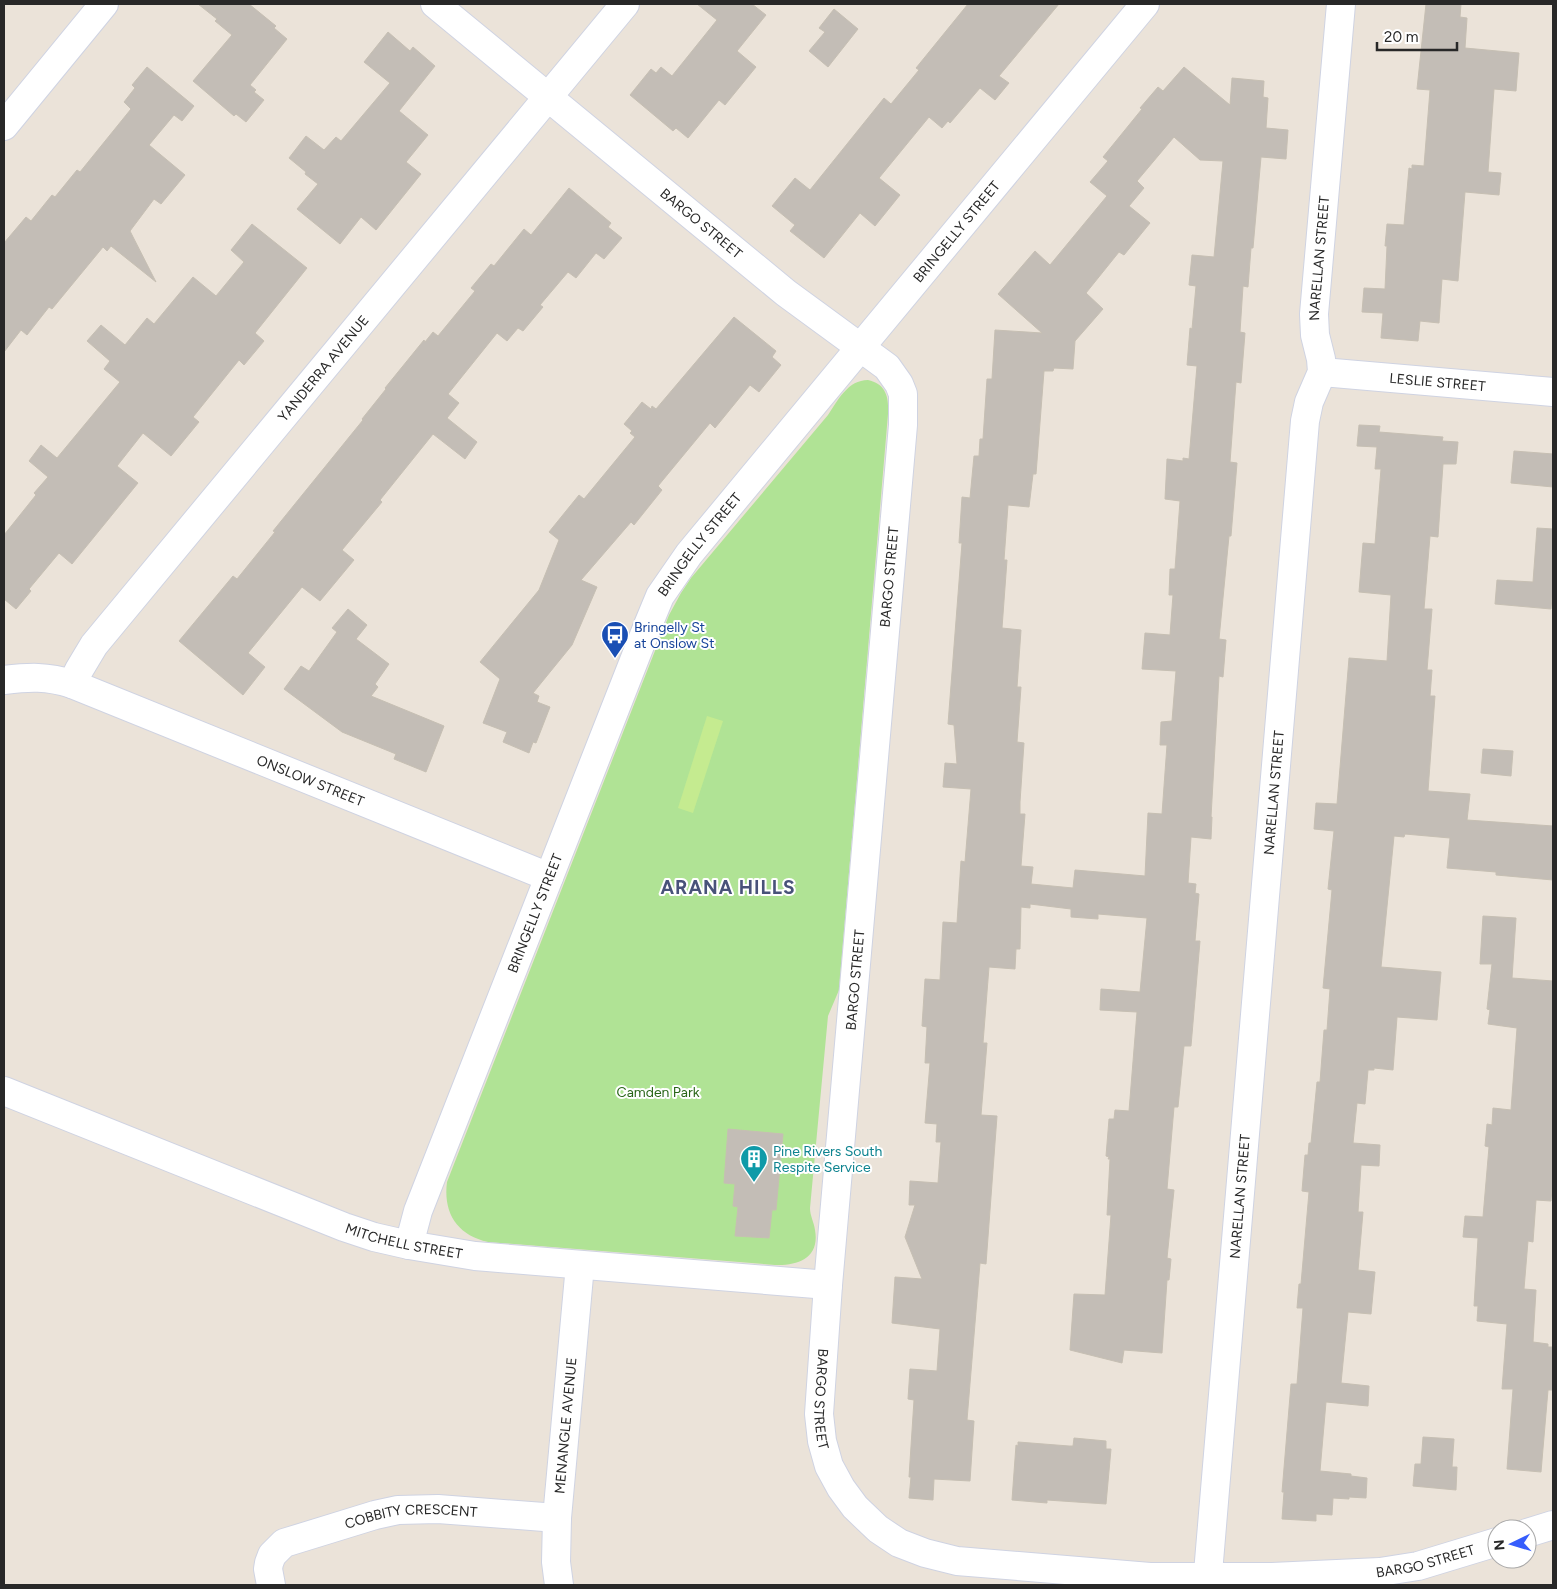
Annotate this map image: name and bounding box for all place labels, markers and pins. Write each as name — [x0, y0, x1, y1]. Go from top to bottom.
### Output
place label: Bringelly St at Onslow St — [634, 619, 714, 652]
bus stop icon: Bringelly St at Onslow St — [600, 620, 630, 659]
place label: Pine Rivers South Respite Service — [773, 1143, 883, 1176]
building icon: Pine Rivers South Respite Service — [739, 1144, 769, 1183]

